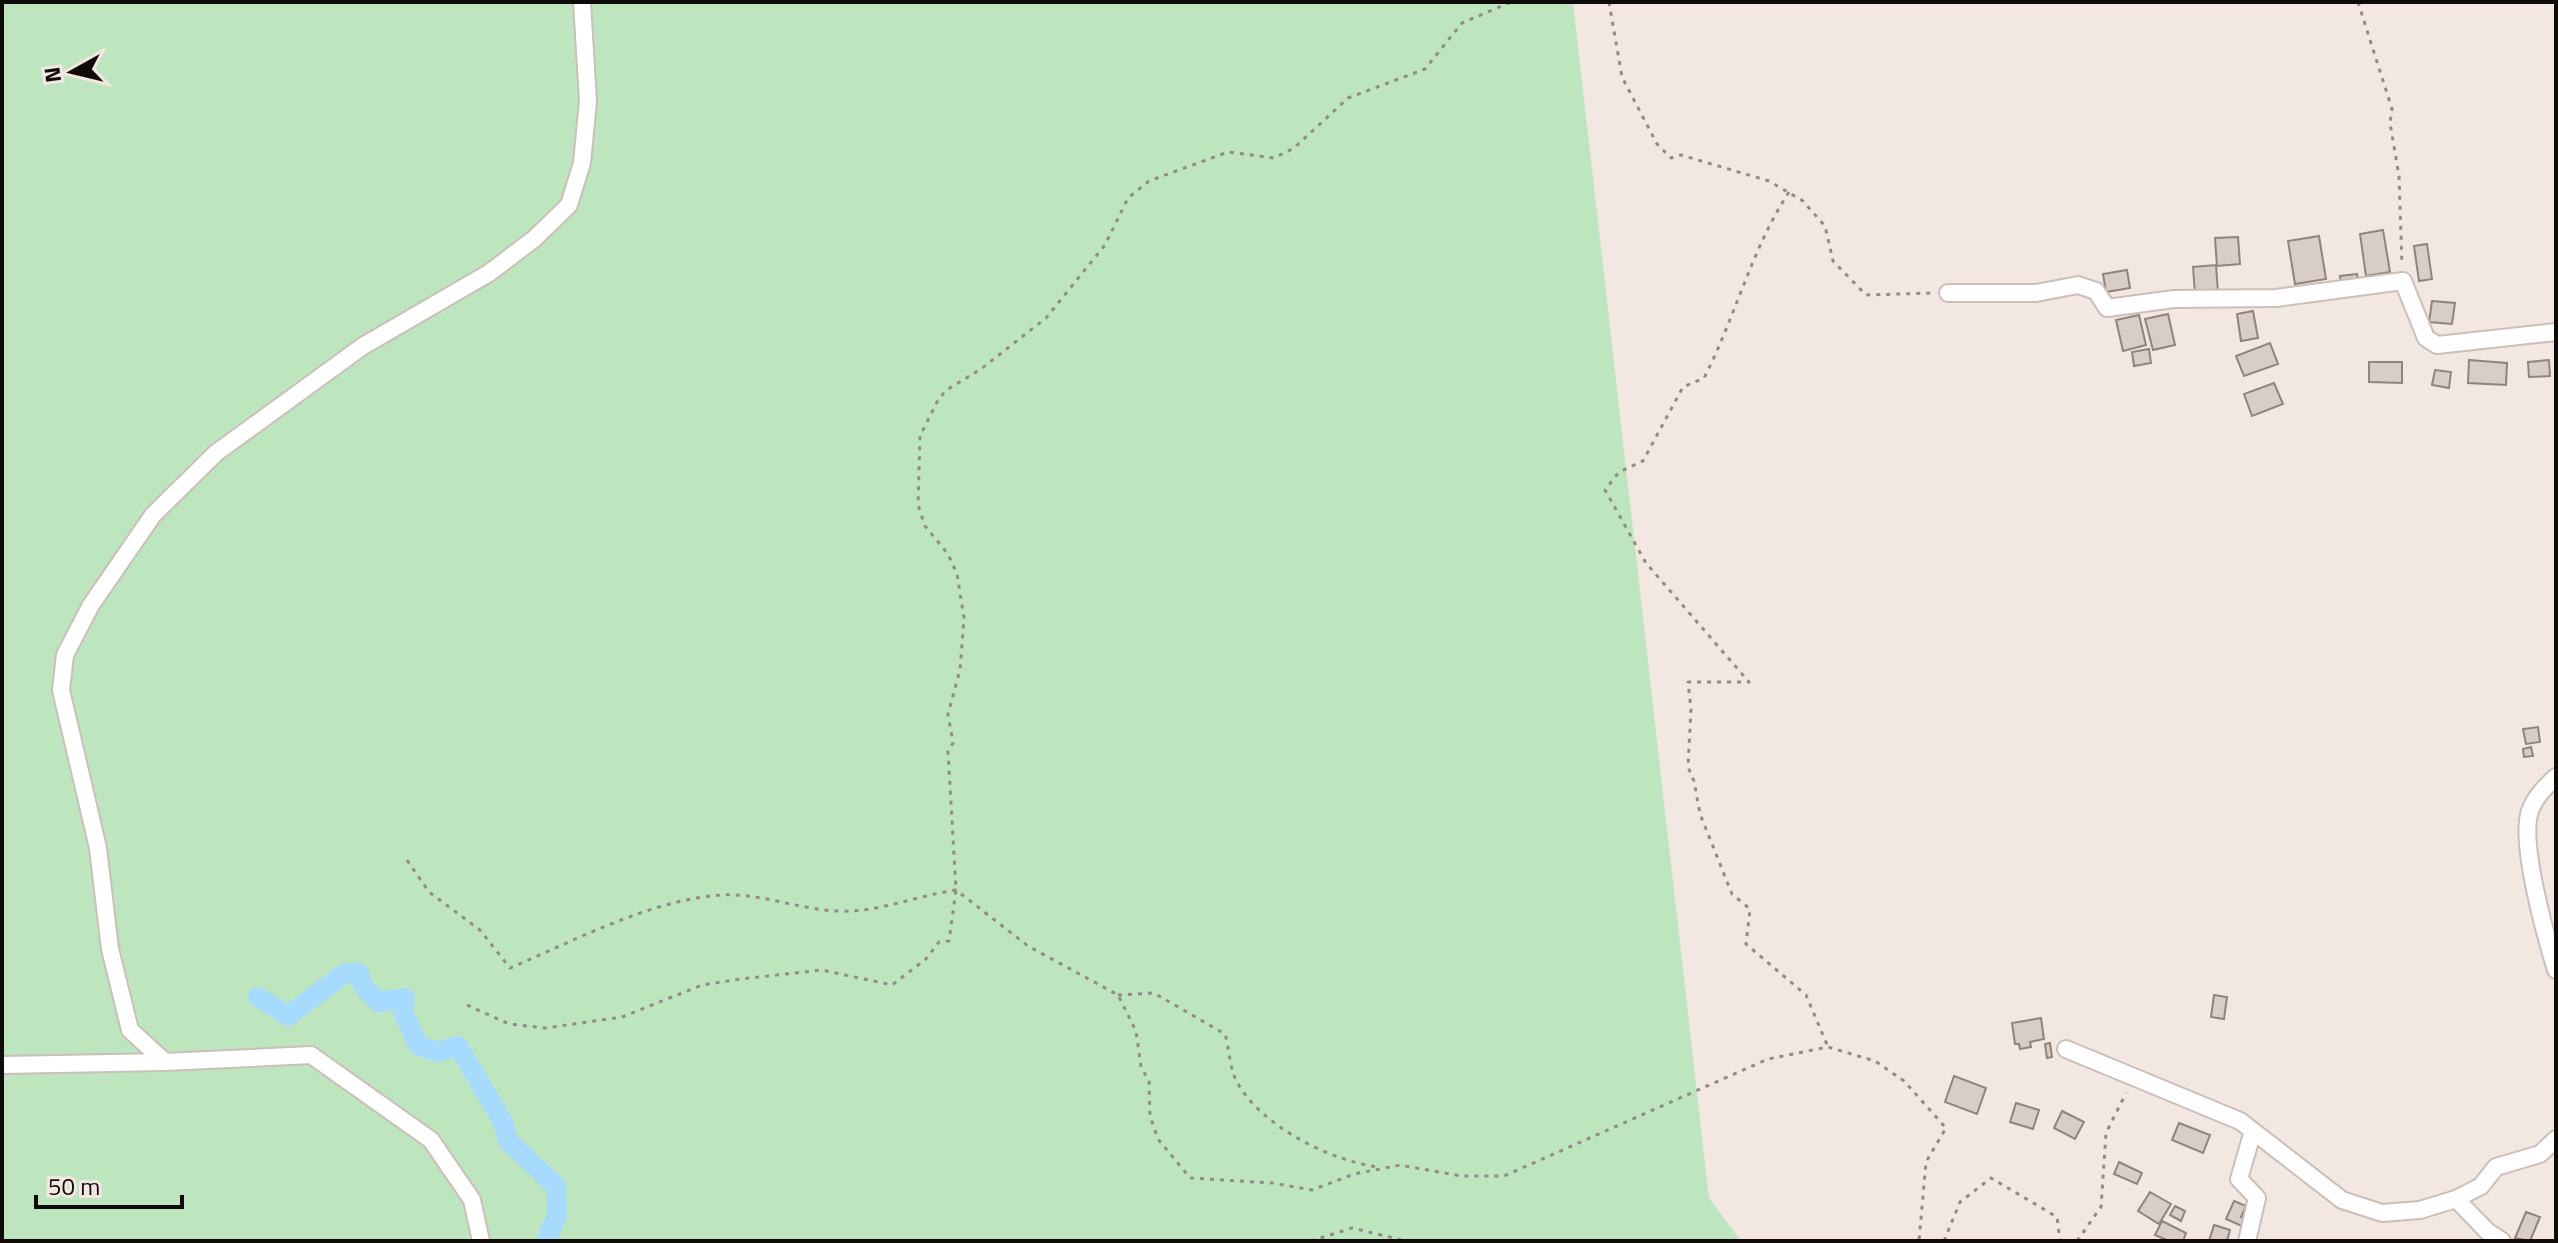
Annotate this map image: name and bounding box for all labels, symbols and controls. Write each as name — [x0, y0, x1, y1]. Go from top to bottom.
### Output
north arrow — [32, 32, 112, 112]
text: N — [34, 65, 70, 85]
scale bar — [36, 1159, 182, 1209]
text: 50 m — [48, 1168, 100, 1204]

